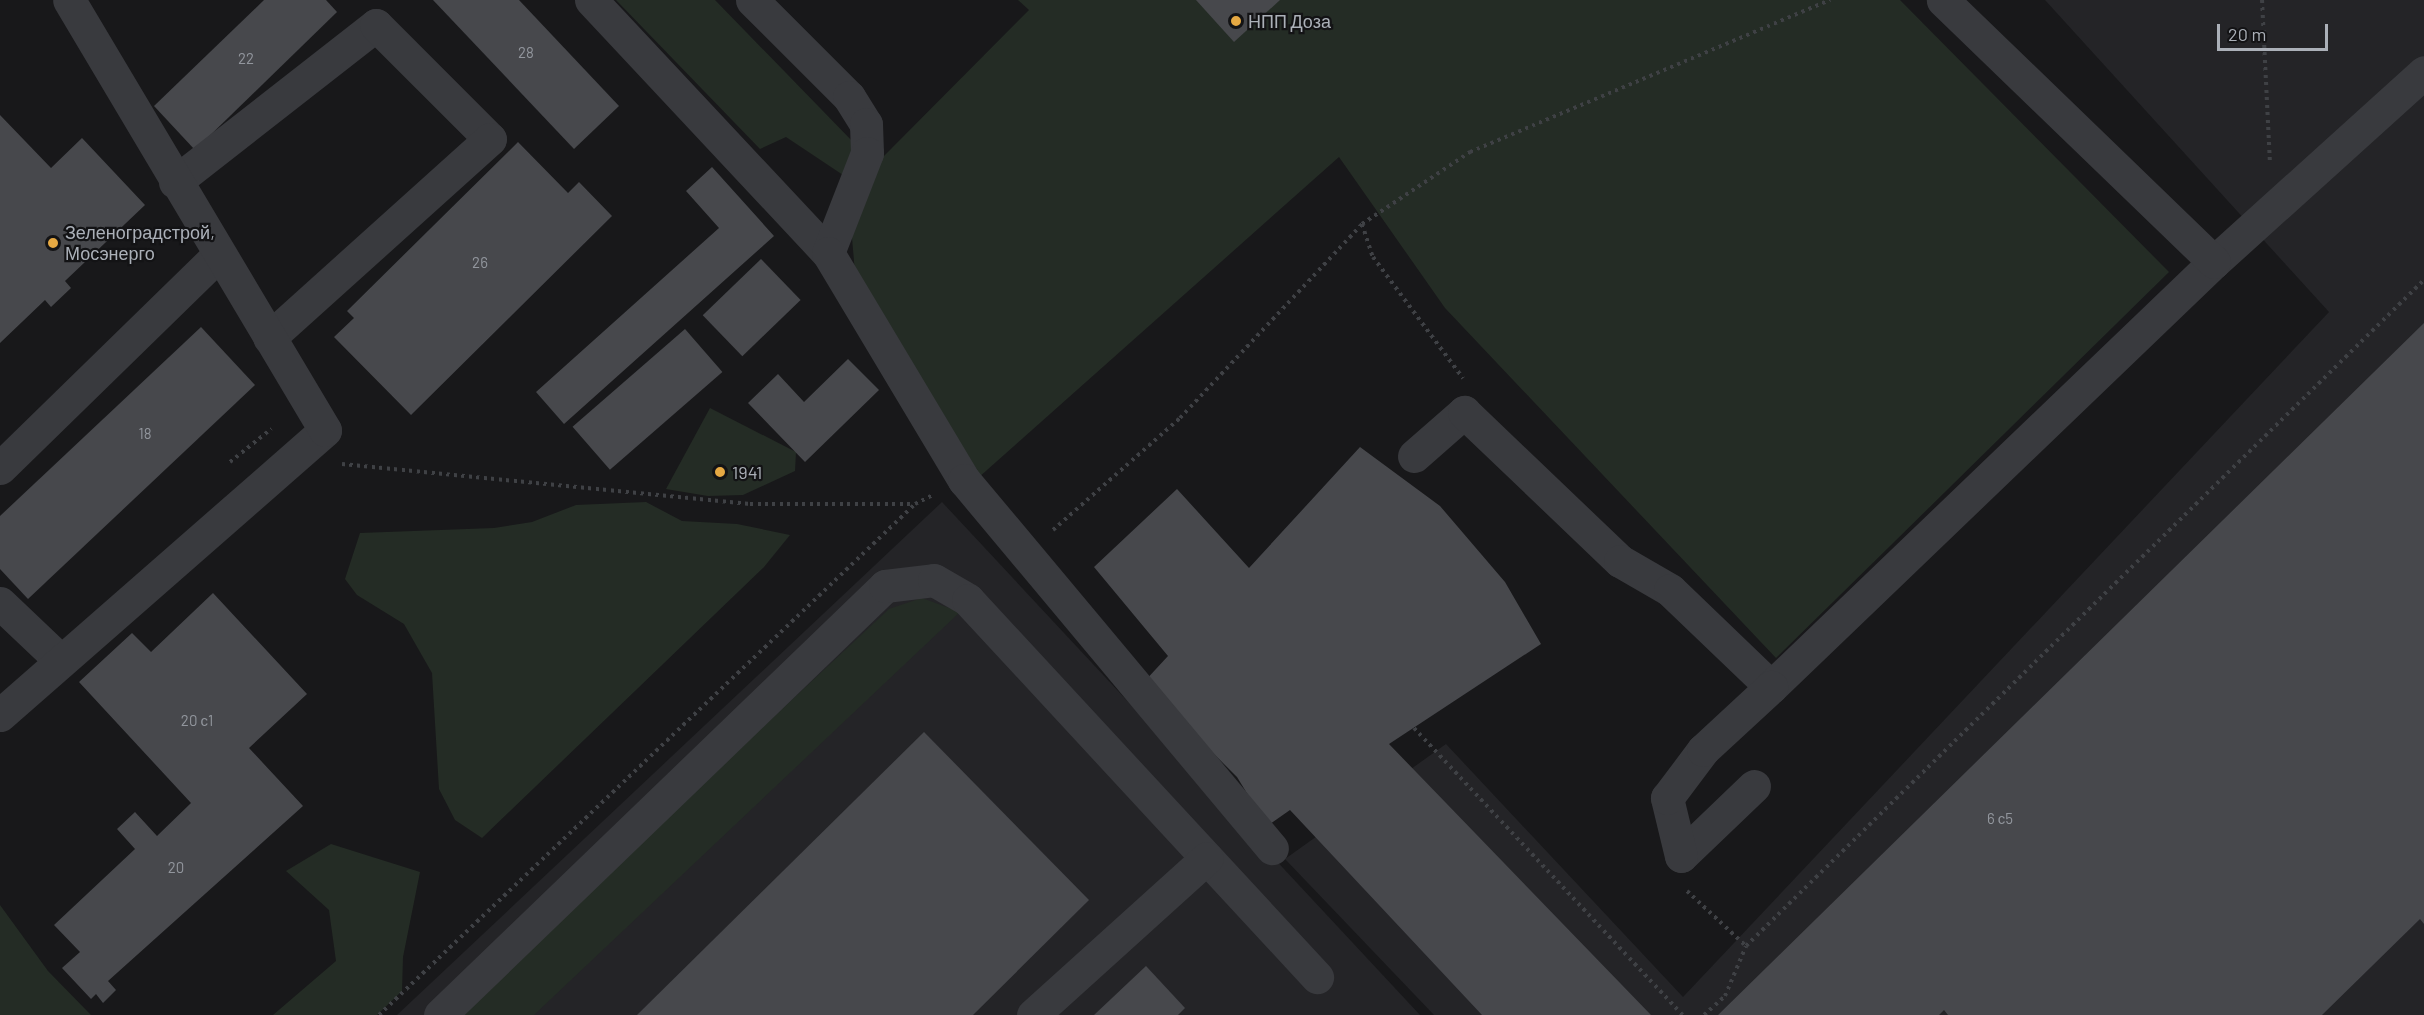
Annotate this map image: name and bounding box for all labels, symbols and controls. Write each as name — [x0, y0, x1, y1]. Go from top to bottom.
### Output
place label: НПП Доза — [1248, 10, 1331, 32]
scale bar — [2220, 12, 2331, 50]
marker: НПП Доза — [1229, 14, 1243, 28]
text: 20 m — [2228, 23, 2266, 45]
house number: 28 — [518, 44, 534, 62]
house number: 22 — [238, 50, 254, 68]
place label: Зеленоградстрой, Мосэнерго — [65, 222, 215, 264]
marker: Зеленоградстрой, Мосэнерго — [46, 236, 60, 250]
house number: 26 — [472, 254, 488, 272]
house number: 18 — [138, 425, 152, 443]
place label: 1941 — [732, 461, 762, 483]
marker: 1941 — [713, 465, 727, 479]
house number: 20 с1 — [181, 712, 213, 730]
house number: 6 с5 — [1987, 810, 2013, 828]
house number: 20 — [168, 859, 184, 877]

